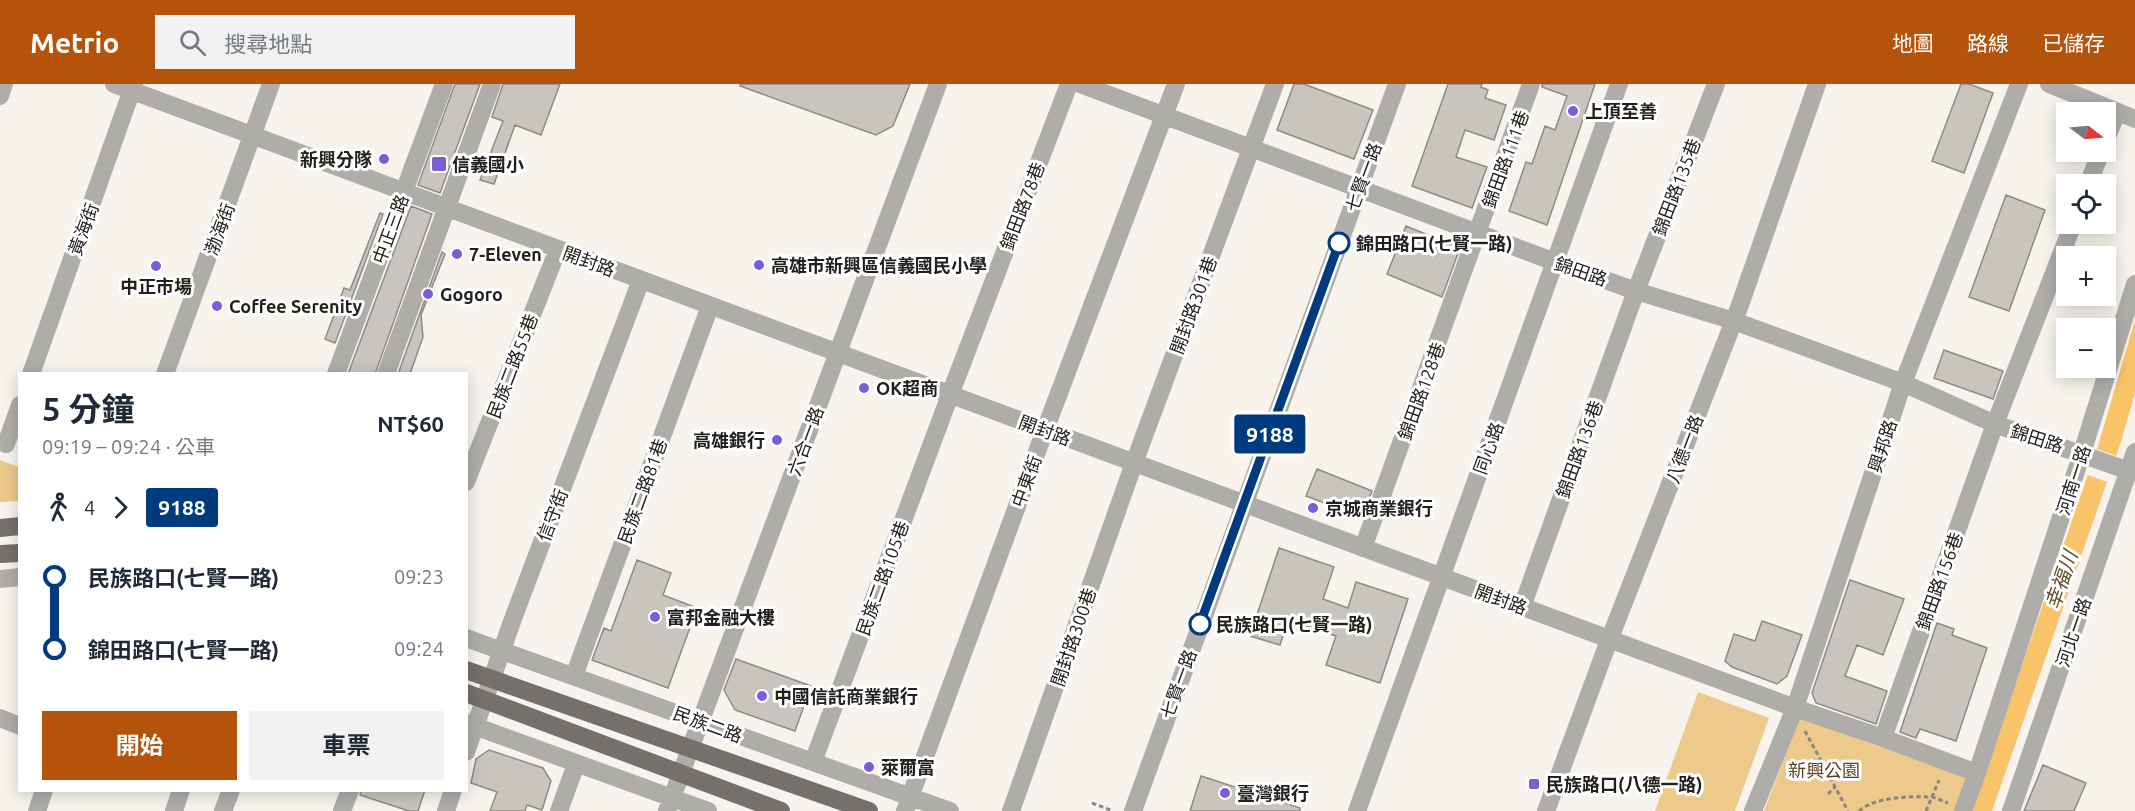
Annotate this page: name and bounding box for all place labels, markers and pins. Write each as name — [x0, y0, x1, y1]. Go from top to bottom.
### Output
place label: 上頂至善 — [1585, 101, 1657, 121]
marker: 上頂至善 — [1566, 104, 1580, 118]
place label: 新興分隊 — [300, 149, 372, 169]
marker: 新興分隊 — [377, 152, 391, 166]
place label: 信義國小 — [452, 154, 524, 174]
marker: 信義國小 — [430, 155, 448, 173]
marker: 錦田路口(七賢一路) — [1328, 232, 1350, 254]
place label: 錦田路口(七賢一路) — [1356, 233, 1512, 254]
place label: 7-Eleven — [469, 244, 542, 264]
marker: 7-Eleven — [450, 247, 464, 261]
place label: 高雄市新興區信義國民小學 — [771, 255, 987, 275]
marker: 高雄市新興區信義國民小學 — [752, 258, 766, 272]
marker: 中正市場 — [149, 259, 163, 273]
place label: 中正市場 — [120, 276, 192, 296]
place label: Gogoro — [440, 284, 503, 304]
marker: Gogoro — [421, 287, 435, 301]
place label: Coffee Serenity — [229, 296, 363, 316]
marker: Coffee Serenity — [210, 299, 224, 313]
place label: OK超商 — [876, 378, 938, 398]
marker: OK超商 — [857, 381, 871, 395]
place label: 高雄銀行 — [693, 430, 765, 450]
marker: 高雄銀行 — [770, 433, 784, 447]
place label: 京城商業銀行 — [1325, 498, 1433, 518]
marker: 京城商業銀行 — [1306, 501, 1320, 515]
place label: 富邦金融大樓 — [667, 607, 775, 627]
marker: 富邦金融大樓 — [648, 610, 662, 624]
marker: 民族路口(七賢一路) — [1189, 613, 1211, 635]
place label: 民族路口(七賢一路) — [1216, 614, 1372, 635]
place label: 中國信託商業銀行 — [774, 686, 918, 706]
marker: 中國信託商業銀行 — [755, 689, 769, 703]
place label: 萊爾富 — [881, 757, 935, 777]
marker: 萊爾富 — [862, 760, 876, 774]
place label: 民族路口(八德一路) — [1546, 774, 1702, 795]
marker: 民族路口(八德一路) — [1527, 777, 1541, 791]
place label: 臺灣銀行 — [1237, 783, 1309, 803]
marker: 臺灣銀行 — [1218, 786, 1232, 800]

